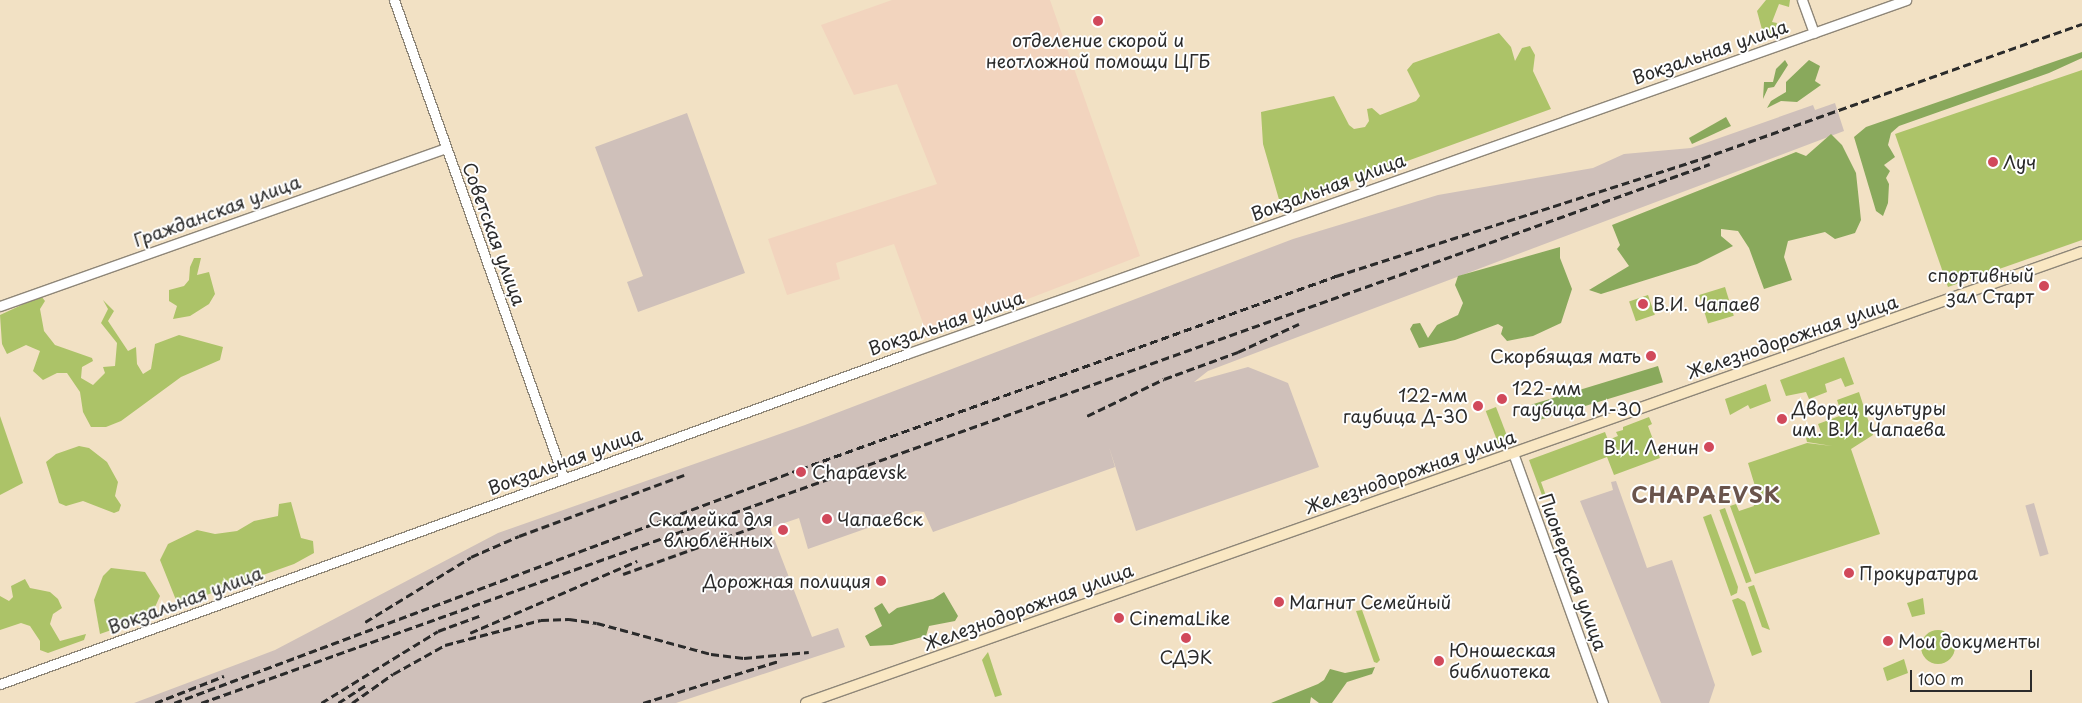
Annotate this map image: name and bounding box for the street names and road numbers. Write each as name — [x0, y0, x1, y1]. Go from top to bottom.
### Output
street label: Вокзальная улица — [1629, 15, 1791, 89]
street label: Вокзальная улица — [1247, 149, 1409, 225]
street label: Советская улица — [458, 159, 530, 309]
street label: Гражданская улица — [130, 171, 304, 251]
street label: Вокзальная улица — [865, 286, 1027, 360]
street label: Железнодорожная улица — [1683, 290, 1901, 384]
street label: Вокзальная улица — [484, 423, 646, 499]
street label: Железнодорожная улица — [1301, 425, 1519, 519]
street label: Пионерская улица — [1534, 490, 1612, 654]
street label: Железнодорожная улица — [919, 559, 1137, 655]
street label: Вокзальная улица — [104, 562, 266, 638]

